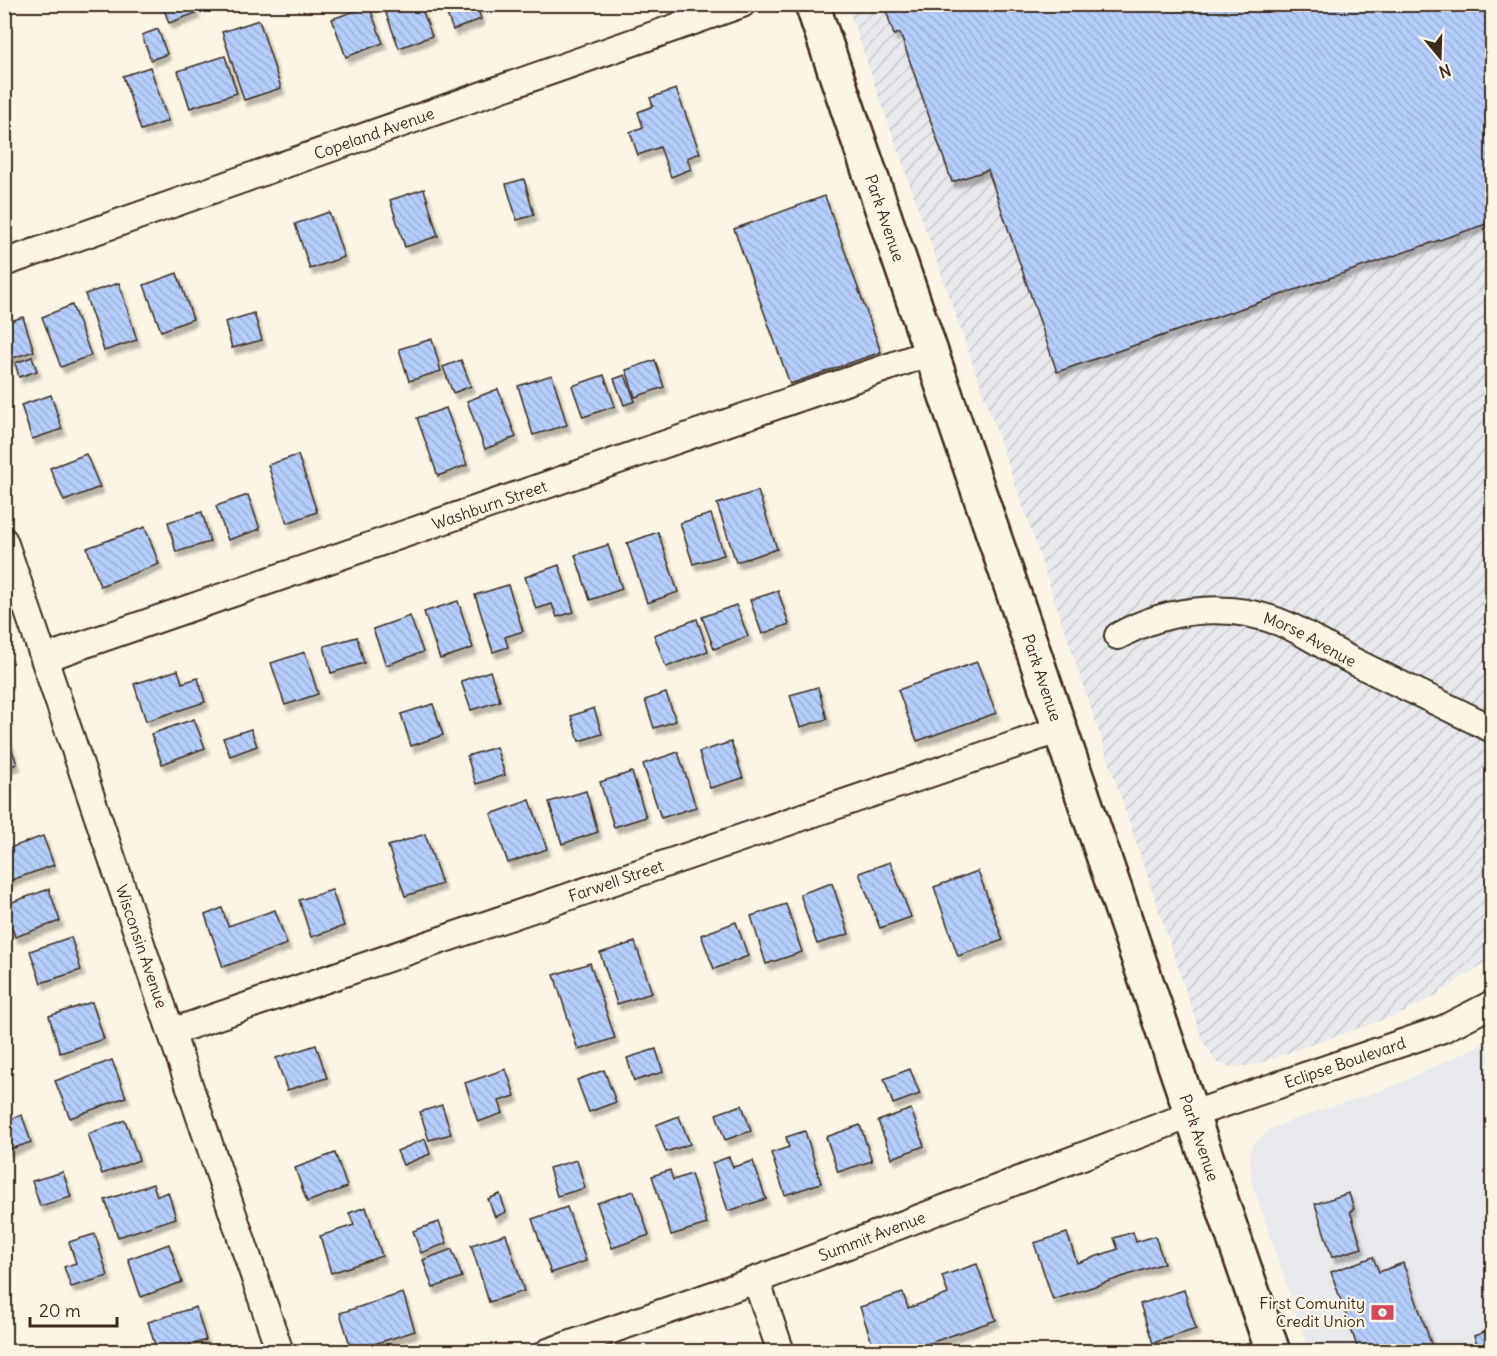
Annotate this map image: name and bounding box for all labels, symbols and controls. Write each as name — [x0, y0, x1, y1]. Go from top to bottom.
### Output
north arrow — [1410, 27, 1470, 87]
text: N — [1436, 60, 1453, 82]
street label: Copeland Avenue — [311, 103, 437, 163]
street label: Park Avenue — [861, 172, 909, 264]
street label: Washburn Street — [429, 475, 550, 534]
street label: Morse Avenue — [1261, 607, 1360, 671]
street label: Park Avenue — [1018, 632, 1067, 724]
street label: Farwell Street — [566, 855, 667, 906]
street label: Wisconsin Avenue — [112, 882, 172, 1011]
street label: Eclipse Boulevard — [1282, 1032, 1408, 1092]
street label: Park Avenue — [1176, 1091, 1224, 1184]
street label: Summit Avenue — [816, 1207, 928, 1265]
scale bar — [30, 1290, 117, 1328]
place label: First Comunity Credit Union — [1259, 1293, 1365, 1331]
text: 20 m — [39, 1299, 81, 1322]
bank icon: First Comunity Credit Union — [1370, 1299, 1396, 1325]

